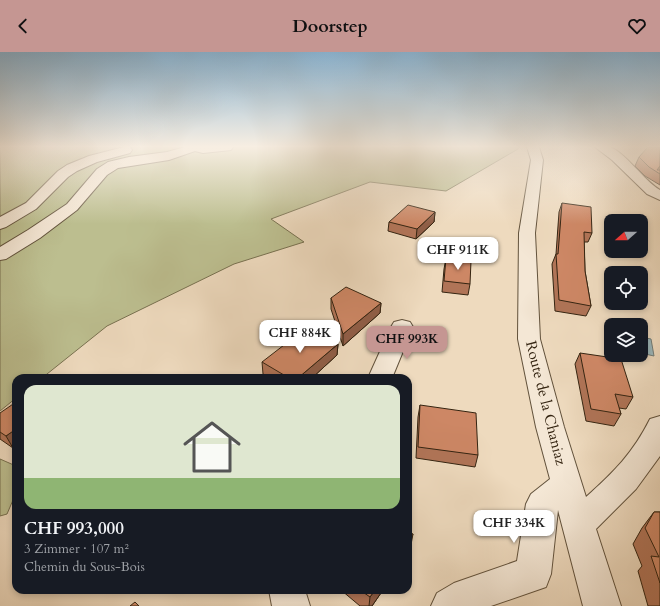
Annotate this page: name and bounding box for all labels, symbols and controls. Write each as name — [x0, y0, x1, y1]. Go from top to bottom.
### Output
text: Doorstep — [292, 14, 368, 39]
icon: back — [12, 15, 34, 37]
icon: heart — [626, 15, 648, 37]
north arrow — [604, 214, 648, 258]
map controls — [604, 214, 648, 362]
pin: CHF 911K — [417, 237, 499, 271]
text: CHF 911K — [426, 241, 490, 259]
button: locate — [604, 266, 648, 310]
button: layers — [604, 318, 648, 362]
pin: CHF 884K — [259, 320, 341, 354]
text: CHF 884K — [268, 324, 332, 342]
pin: CHF 993K — [366, 326, 448, 360]
text: CHF 993K — [375, 330, 439, 348]
street label: Route de la Chaniaz — [521, 339, 571, 468]
icon: home — [176, 411, 248, 483]
pin: CHF 334K — [473, 510, 555, 544]
text: CHF 334K — [482, 514, 546, 532]
text: CHF 993,000 — [24, 517, 124, 540]
text: 3 Zimmer · 107 m² — [24, 540, 129, 558]
text: Chemin du Sous-Bois — [24, 558, 145, 576]

